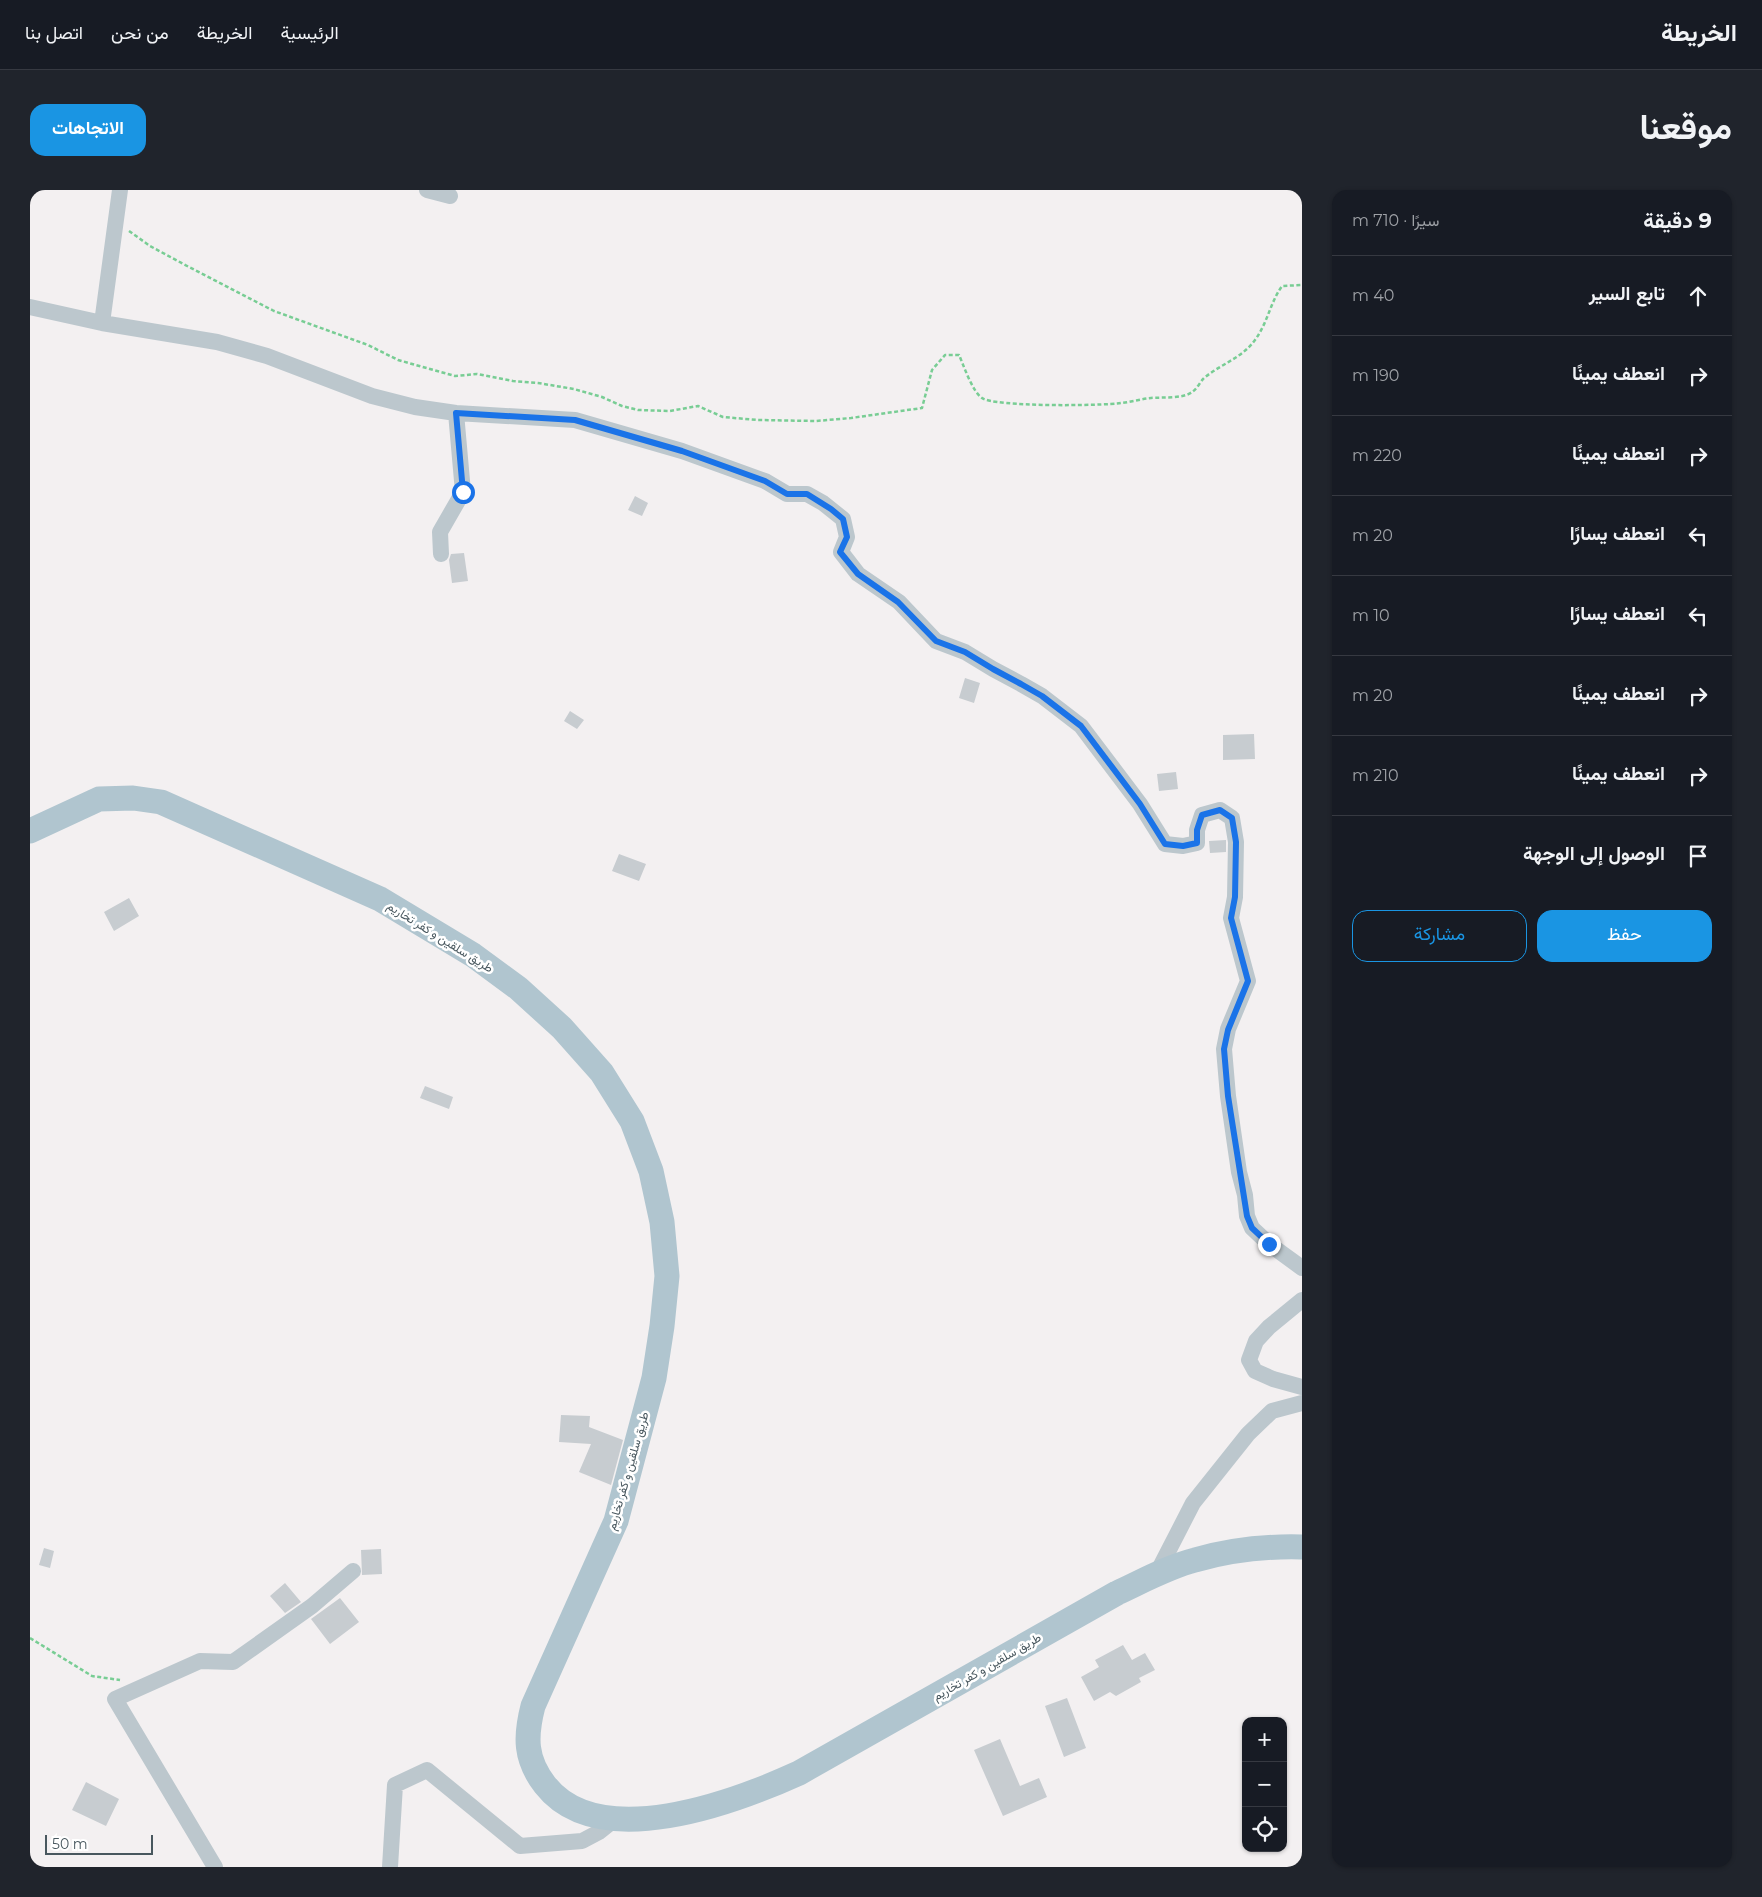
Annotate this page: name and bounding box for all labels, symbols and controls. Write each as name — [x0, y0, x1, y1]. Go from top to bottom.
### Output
text: الخريطة — [1661, 18, 1737, 47]
text: اتصل بنا — [25, 22, 83, 44]
text: من نحن — [111, 22, 169, 44]
text: الخريطة — [197, 22, 252, 44]
text: الرئيسية — [280, 22, 339, 44]
button: الاتجاهات — [30, 104, 146, 156]
text: موقعنا — [1639, 105, 1732, 148]
text: 9 دقيقة — [1643, 208, 1712, 233]
text: سيرًا · 710 m — [1352, 211, 1439, 230]
text: تابع السير — [1589, 282, 1665, 305]
icon: ahead — [1684, 282, 1712, 310]
text: 40 m — [1352, 286, 1394, 305]
text: انعطف يمينًا — [1572, 362, 1665, 385]
icon: right — [1684, 362, 1712, 390]
text: 190 m — [1352, 366, 1399, 385]
text: انعطف يمينًا — [1572, 442, 1665, 465]
icon: right — [1684, 442, 1712, 470]
text: 220 m — [1352, 446, 1402, 465]
route start — [452, 481, 475, 504]
text: انعطف يسارًا — [1570, 522, 1665, 545]
icon: left — [1684, 522, 1712, 550]
text: 20 m — [1352, 526, 1393, 545]
text: انعطف يسارًا — [1570, 602, 1665, 625]
icon: left — [1684, 602, 1712, 630]
text: 10 m — [1352, 606, 1390, 625]
text: انعطف يمينًا — [1572, 682, 1665, 705]
icon: right — [1684, 682, 1712, 710]
text: 20 m — [1352, 686, 1393, 705]
text: انعطف يمينًا — [1572, 762, 1665, 785]
icon: right — [1684, 762, 1712, 790]
text: 210 m — [1352, 766, 1399, 785]
text: الوصول إلى الوجهة — [1523, 842, 1665, 865]
icon: arrive — [1684, 842, 1712, 870]
street label: طريق سلقين و كفر تخاريم — [384, 898, 496, 976]
button: مشاركة — [1352, 910, 1527, 962]
button: حفظ — [1537, 910, 1712, 962]
route end — [1258, 1233, 1281, 1256]
street label: طريق سلقين و كفر تخاريم — [603, 1410, 653, 1532]
street label: طريق سلقين و كفر تخاريم — [930, 1629, 1044, 1705]
map controls — [1242, 1717, 1287, 1852]
button: + — [1242, 1717, 1287, 1762]
button: − — [1242, 1762, 1287, 1807]
button: locate — [1242, 1807, 1287, 1852]
scale bar — [45, 1832, 152, 1855]
text: 50 m — [52, 1835, 88, 1853]

